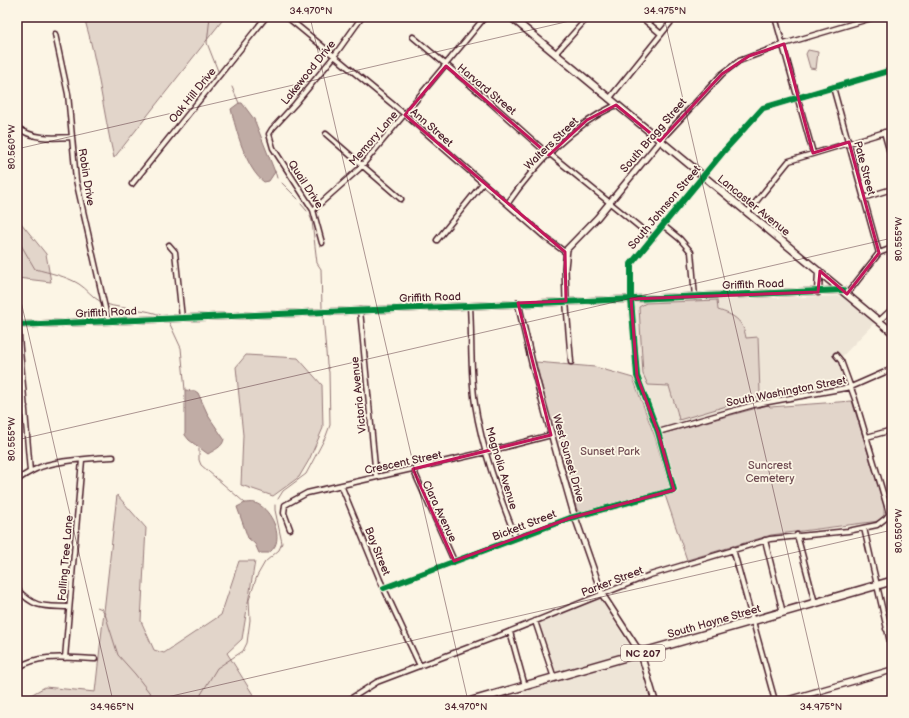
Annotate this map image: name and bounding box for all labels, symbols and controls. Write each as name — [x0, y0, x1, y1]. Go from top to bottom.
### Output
text: 34.970°N — [290, 5, 332, 17]
text: 34.975°N — [644, 5, 686, 17]
street label: Lakewood Drive — [279, 37, 339, 107]
street label: Harvard Street — [455, 61, 519, 118]
street label: Oak Hill Drive — [166, 65, 219, 126]
street label: South Bragg Street — [617, 95, 690, 175]
street label: Ann Street — [408, 105, 456, 150]
street label: Memory Lane — [346, 108, 401, 168]
street label: Walters Street — [522, 114, 581, 172]
text: 80.560°W — [6, 124, 18, 170]
street label: Pate Street — [851, 140, 878, 197]
street label: Robin Drive — [76, 147, 98, 207]
street label: Quail Drive — [285, 158, 326, 211]
street label: South Johnson Street — [625, 162, 704, 252]
street label: Lancaster Avenue — [715, 172, 793, 239]
text: 80.555°W — [893, 217, 905, 261]
street label: Griffith Road — [722, 277, 784, 292]
street label: Griffith Road — [399, 290, 461, 305]
street label: Griffith Road — [75, 304, 137, 321]
street label: Victoria Avenue — [348, 355, 369, 434]
street label: South Washington Street — [725, 373, 848, 409]
street label: West Sunset Drive — [550, 413, 587, 504]
text: 80.555°W — [6, 417, 18, 461]
street label: Magnolia Avenue — [483, 425, 520, 511]
park label: Sunset Park — [580, 445, 640, 458]
street label: Crescent Street — [363, 448, 443, 477]
park label: Suncrest Cemetery — [745, 459, 795, 485]
street label: Clara Avenue — [420, 478, 460, 544]
street label: Bickett Street — [490, 507, 559, 544]
text: 80.550°W — [893, 509, 905, 553]
street label: Falling Tree Lane — [55, 514, 76, 601]
street label: Bay Street — [362, 525, 393, 578]
street label: Parker Street — [579, 563, 646, 599]
street label: South Hayne Street — [666, 602, 763, 641]
road number: NC 207 — [621, 645, 665, 661]
text: 34.965°N — [90, 701, 134, 713]
text: 34.970°N — [445, 701, 487, 713]
text: 34.975°N — [800, 701, 842, 713]

